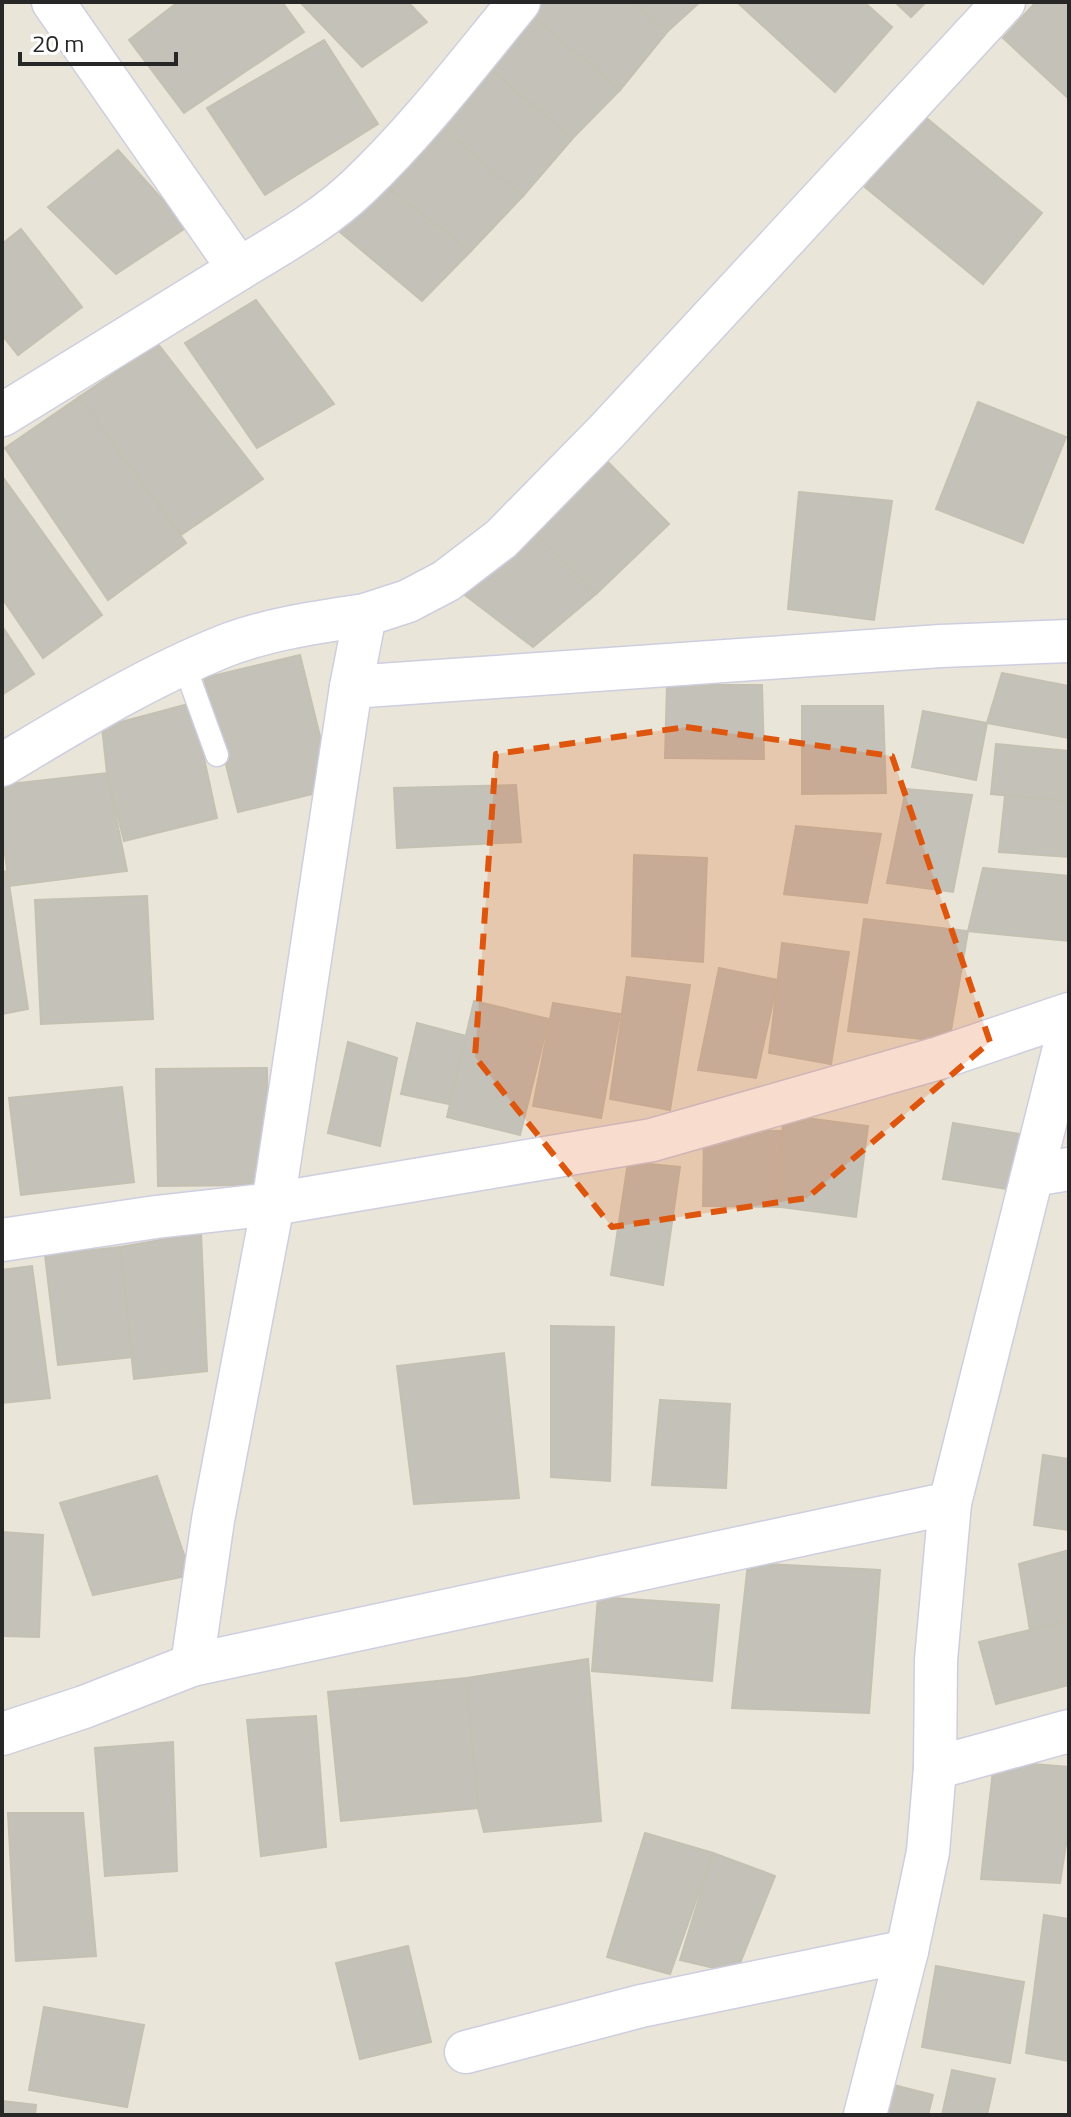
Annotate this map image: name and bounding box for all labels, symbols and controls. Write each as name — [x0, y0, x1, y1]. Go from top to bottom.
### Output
scale bar — [20, 16, 176, 66]
text: 20 m — [32, 25, 84, 61]

